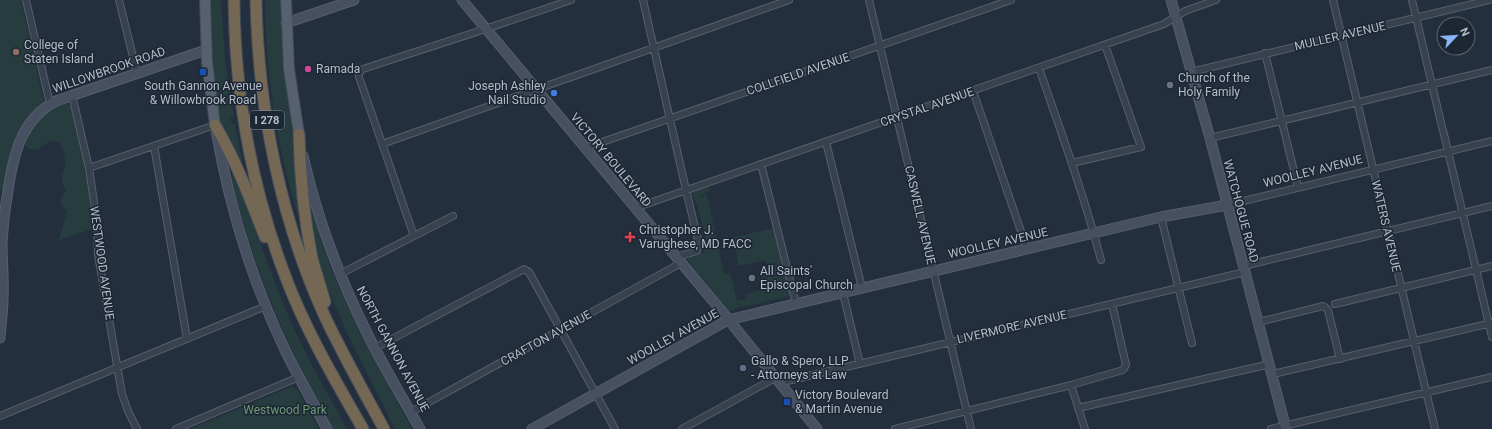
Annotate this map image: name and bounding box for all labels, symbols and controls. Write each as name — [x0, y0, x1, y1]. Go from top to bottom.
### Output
north arrow — [1436, 16, 1476, 56]
street label: MULLER AVENUE — [1293, 19, 1387, 53]
text: N — [1457, 26, 1472, 38]
place label: College of Staten Island — [24, 38, 94, 66]
street label: WILLOWBROOK ROAD — [51, 44, 167, 96]
marker: College of Staten Island — [11, 47, 21, 57]
street label: COLLFIELD AVENUE — [745, 50, 851, 98]
place label: Ramada — [316, 62, 360, 76]
marker: Ramada — [303, 64, 313, 74]
marker: South Gannon Avenue & Willowbrook Road — [198, 67, 208, 77]
place label: Church of the Holy Family — [1178, 71, 1250, 99]
place label: South Gannon Avenue & Willowbrook Road — [144, 79, 262, 107]
place label: Joseph Ashley Nail Studio — [468, 79, 546, 107]
marker: Church of the Holy Family — [1165, 80, 1175, 90]
street label: CRYSTAL AVENUE — [878, 84, 976, 130]
marker: Joseph Ashley Nail Studio — [549, 88, 559, 98]
street label: VICTORY BOULEVARD — [568, 110, 654, 210]
road number: I 278 — [250, 111, 284, 129]
street label: WOOLLEY AVENUE — [1262, 152, 1364, 190]
street label: WATCHOGUE ROAD — [1221, 158, 1262, 264]
street label: CASWELL AVENUE — [902, 164, 938, 266]
street label: WATERS AVENUE — [1369, 179, 1403, 273]
street label: WESTWOOD AVENUE — [87, 205, 117, 321]
place label: Christopher J. Varughese, MD FACC — [639, 223, 752, 251]
street label: WOOLLEY AVENUE — [947, 225, 1049, 261]
marker: Christopher J. Varughese, MD FACC — [624, 231, 636, 243]
place label: All Saints' Episcopal Church — [760, 264, 853, 292]
marker: All Saints' Episcopal Church — [747, 273, 757, 283]
street label: NORTH GANNON AVENUE — [354, 284, 432, 414]
street label: WOOLLEY AVENUE — [625, 306, 721, 368]
street label: CRAFTON AVENUE — [498, 307, 594, 369]
street label: LIVERMORE AVENUE — [956, 307, 1069, 346]
place label: Gallo & Spero, LLP - Attorneys at Law — [751, 354, 849, 382]
marker: Gallo & Spero, LLP - Attorneys at Law — [738, 363, 748, 373]
place label: Victory Boulevard & Martin Avenue — [795, 388, 888, 416]
marker: Victory Boulevard & Martin Avenue — [782, 397, 792, 407]
park label: Westwood Park — [243, 403, 328, 417]

